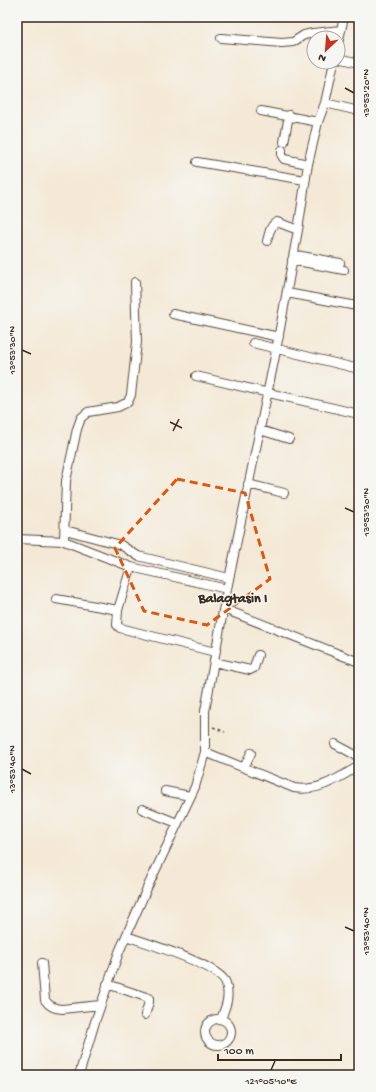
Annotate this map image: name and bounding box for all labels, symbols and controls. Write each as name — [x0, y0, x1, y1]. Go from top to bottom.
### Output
north arrow — [306, 30, 346, 70]
text: N — [317, 50, 328, 64]
text: 13°53'20"N — [361, 69, 373, 118]
text: 13°53'30"N — [7, 325, 19, 375]
text: 13°53'30"N — [361, 487, 373, 537]
district label: Balagtasin I — [198, 591, 267, 608]
text: 13°53'40"N — [7, 745, 19, 794]
text: 13°53'40"N — [361, 907, 373, 956]
scale bar — [218, 1036, 341, 1062]
text: 100 m — [223, 1045, 254, 1059]
text: 121°05'10"E — [244, 1076, 297, 1088]

